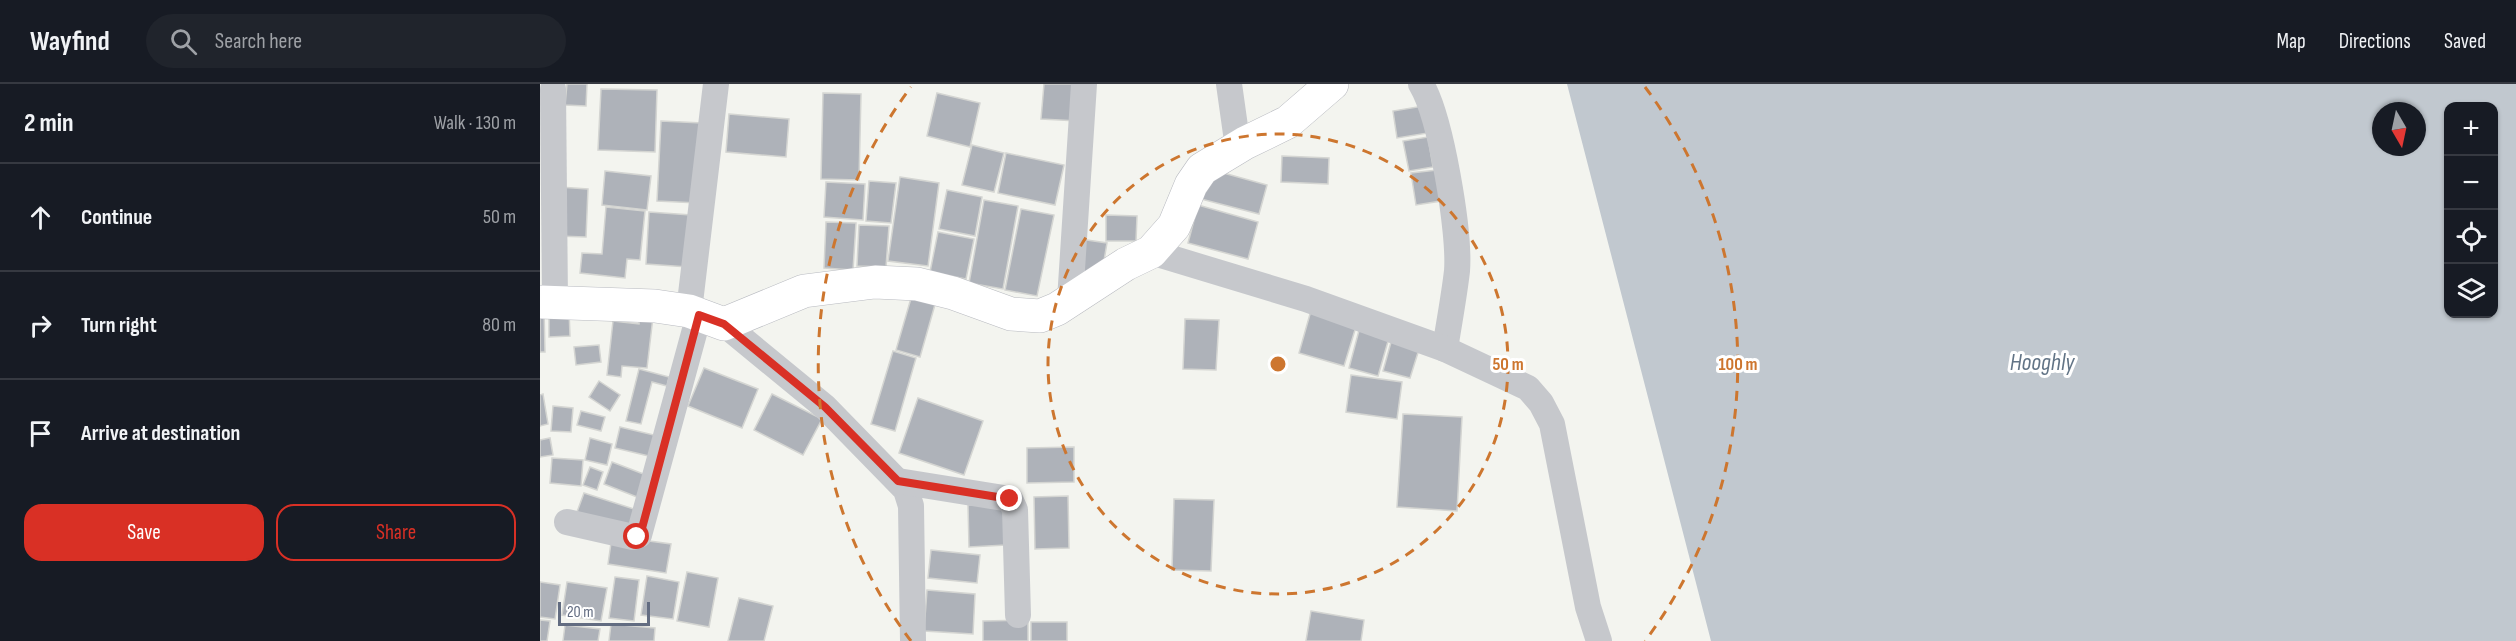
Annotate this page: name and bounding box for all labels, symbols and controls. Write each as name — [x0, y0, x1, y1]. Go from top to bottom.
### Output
search box — [146, 14, 566, 68]
text: Wayfind — [30, 25, 110, 58]
icon: search — [167, 25, 200, 58]
text: Search here — [215, 28, 302, 55]
text: Map — [2276, 29, 2306, 54]
text: Directions — [2339, 29, 2411, 54]
text: Saved — [2444, 29, 2486, 54]
north arrow — [2372, 102, 2426, 156]
map controls — [2444, 102, 2498, 318]
button: + — [2444, 102, 2498, 156]
text: 2 min — [24, 108, 74, 139]
text: Walk · 130 m — [434, 111, 516, 135]
button: − — [2444, 156, 2498, 210]
icon: ahead — [24, 201, 57, 234]
text: Continue — [81, 204, 152, 231]
text: 50 m — [483, 205, 516, 229]
button: locate — [2444, 210, 2498, 264]
button: layers — [2444, 264, 2498, 318]
icon: right — [24, 309, 57, 342]
text: Turn right — [81, 312, 157, 339]
text: 80 m — [482, 313, 516, 337]
water label: Hooghly — [2010, 348, 2075, 377]
centre of rings — [1268, 354, 1288, 374]
text: 50 m — [1492, 354, 1524, 375]
text: 100 m — [1719, 354, 1758, 375]
icon: arrive — [24, 417, 57, 450]
text: Arrive at destination — [81, 420, 240, 447]
route end — [996, 485, 1022, 511]
button: Save — [24, 504, 264, 561]
button: Share — [276, 504, 516, 561]
route start — [623, 523, 649, 549]
scale bar — [558, 599, 650, 626]
text: 20 m — [567, 603, 594, 622]

